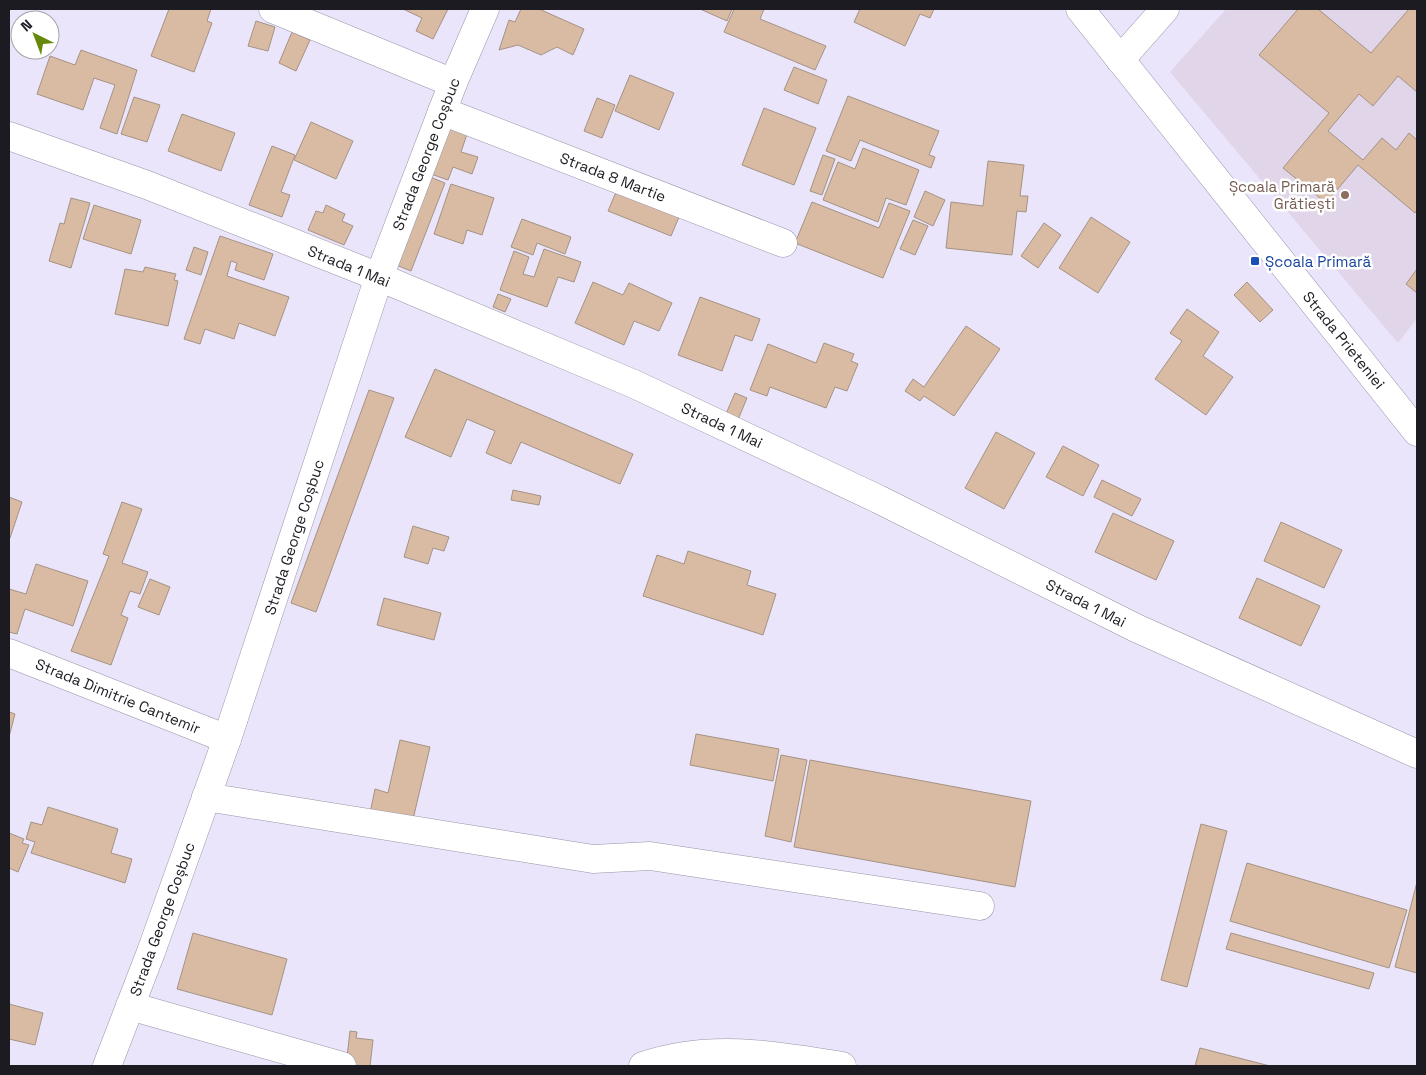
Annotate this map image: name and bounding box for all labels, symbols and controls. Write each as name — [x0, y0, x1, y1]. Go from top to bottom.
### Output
north arrow — [10, 10, 60, 60]
text: N — [17, 16, 36, 35]
street label: Strada George Coșbuc — [388, 75, 464, 233]
street label: Strada 8 Martie — [557, 148, 669, 206]
place label: Școala Primară Grătiești — [1229, 177, 1335, 213]
marker: Școala Primară Grătiești — [1339, 189, 1351, 201]
street label: Strada 1 Mai — [305, 241, 393, 291]
place label: Școala Primară — [1265, 252, 1371, 271]
marker: Școala Primară — [1249, 255, 1261, 267]
street label: Strada Prieteniei — [1299, 287, 1389, 393]
street label: Strada 1 Mai — [678, 398, 766, 452]
street label: Strada George Coșbuc — [260, 457, 328, 617]
street label: Strada 1 Mai — [1043, 575, 1129, 631]
street label: Strada Dimitrie Cantemir — [33, 654, 204, 738]
street label: Strada George Coșbuc — [125, 839, 199, 999]

